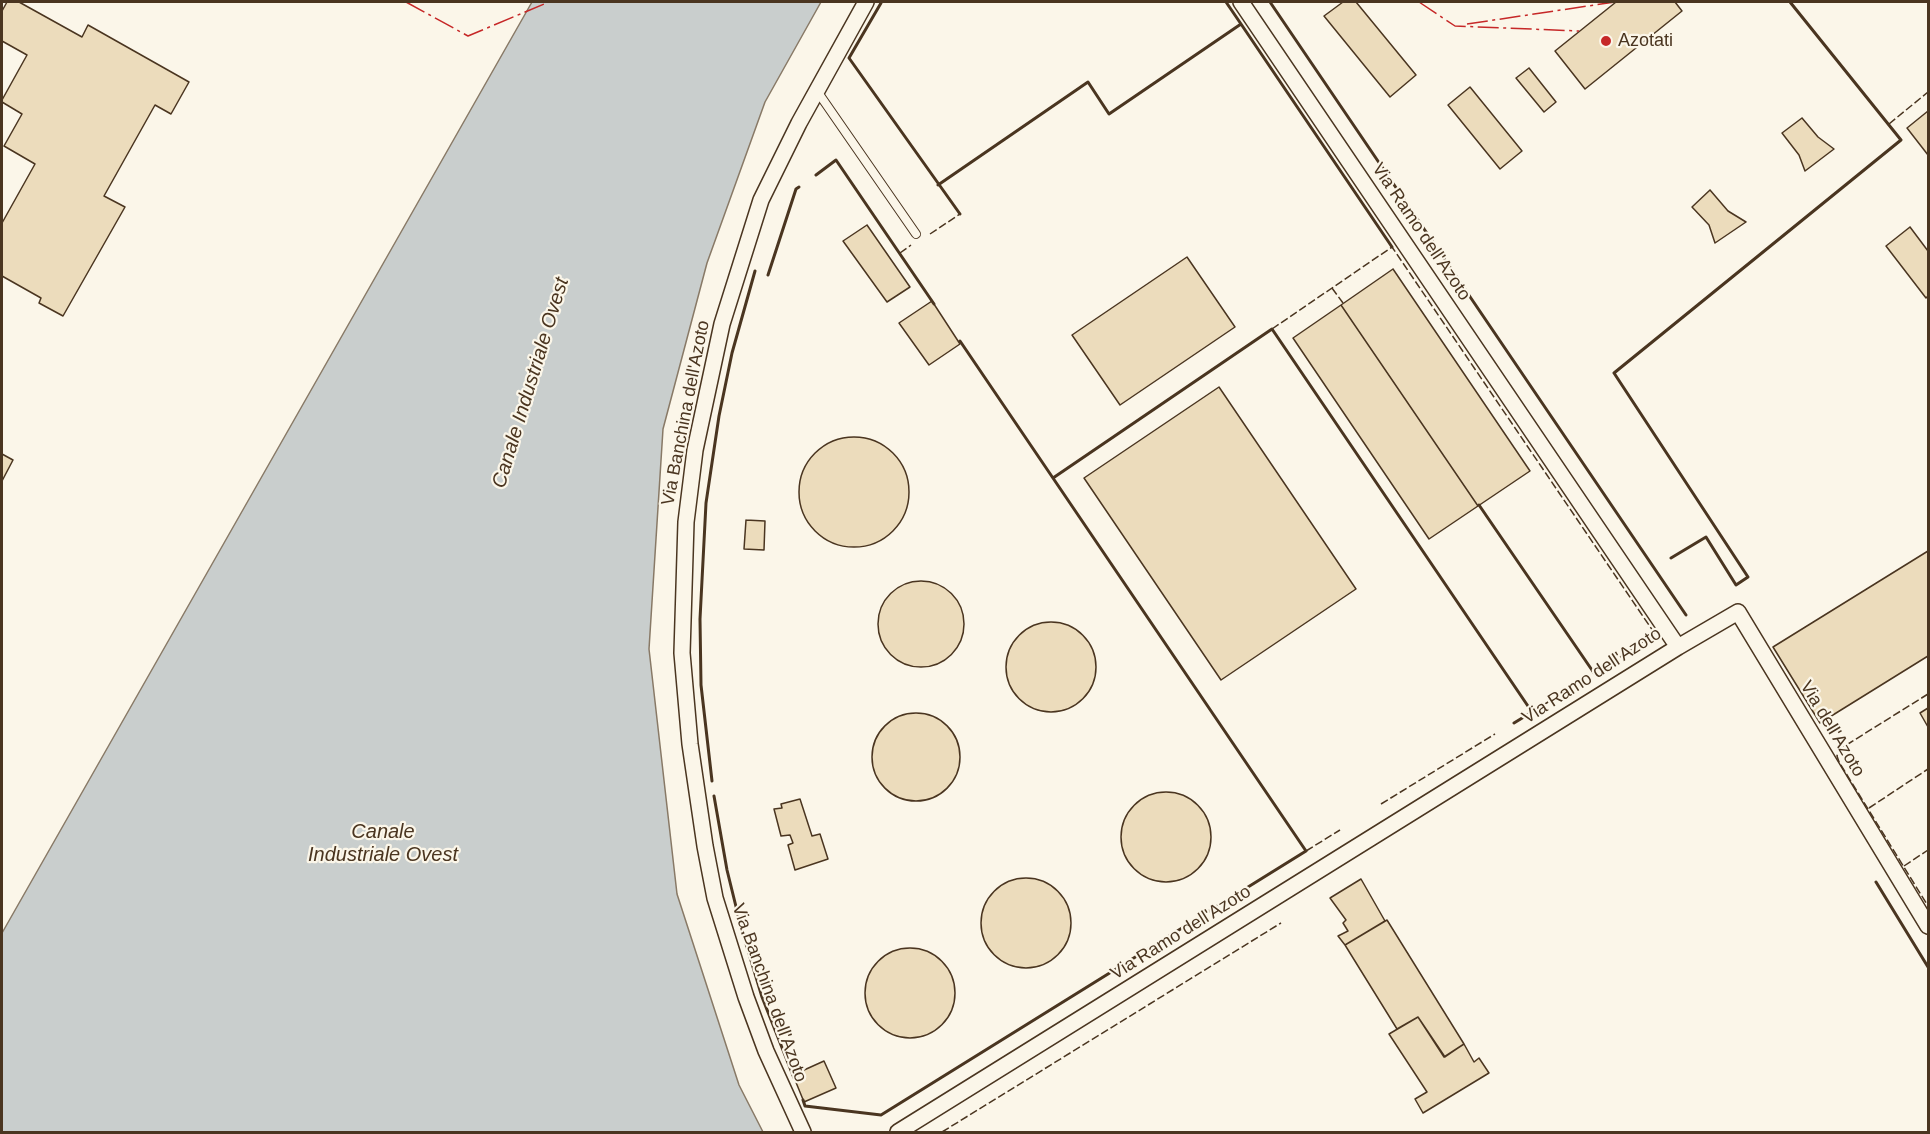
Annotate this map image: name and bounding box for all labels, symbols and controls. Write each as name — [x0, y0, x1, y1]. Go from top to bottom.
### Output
place label: Azotati — [1618, 30, 1673, 52]
marker: Azotati — [1599, 34, 1613, 48]
street label: Via Ramo dell'Azoto — [1367, 159, 1475, 305]
water label: Canale Industriale Ovest — [488, 275, 574, 491]
street label: Via Banchina dell'Azoto — [657, 319, 715, 507]
street label: Via Ramo dell'Azoto — [1519, 623, 1665, 729]
street label: Via dell'Azoto — [1795, 677, 1869, 781]
water label: Canale Industriale Ovest — [308, 820, 458, 867]
street label: Via Ramo dell'Azoto — [1107, 881, 1255, 985]
street label: Via Banchina dell'Azoto — [727, 901, 811, 1085]

